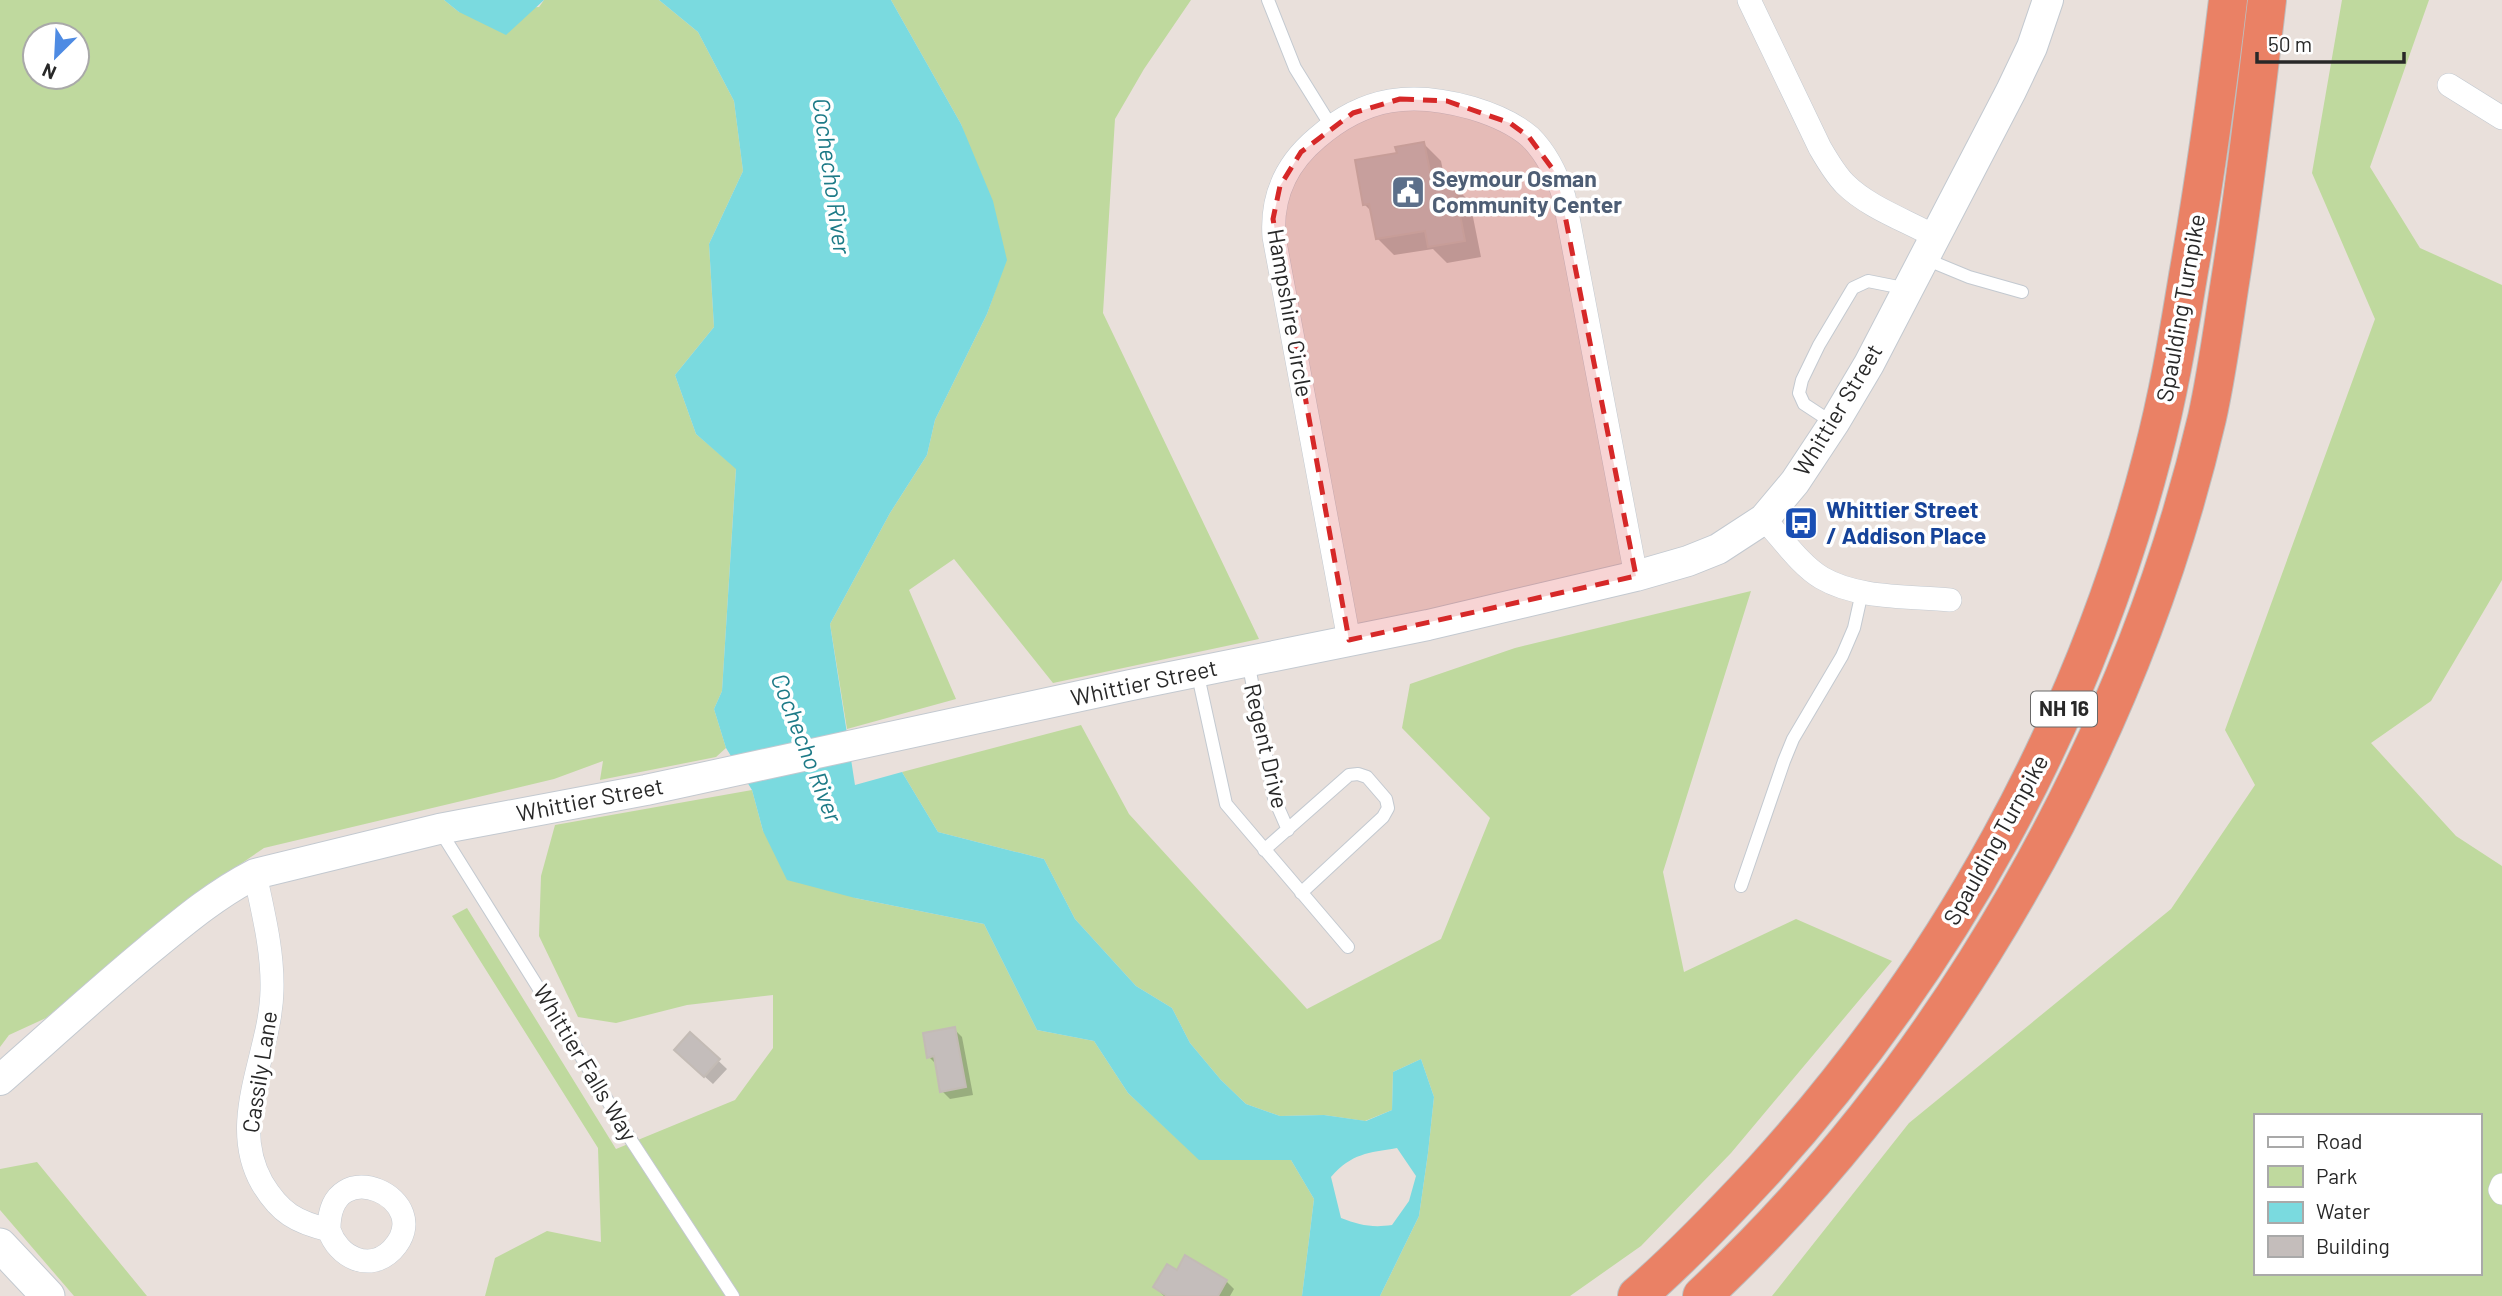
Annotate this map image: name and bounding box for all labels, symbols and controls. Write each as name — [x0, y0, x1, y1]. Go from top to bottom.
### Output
north arrow — [21, 21, 91, 91]
scale bar — [2257, 21, 2404, 65]
text: 50 m — [2268, 31, 2312, 56]
text: N — [38, 59, 59, 85]
water label: Cochecho River — [807, 96, 858, 257]
place label: Seymour Osman Community Center — [1432, 164, 1622, 218]
public building icon: Seymour Osman Community Center — [1389, 173, 1427, 211]
street label: Spaulding Turnpike — [2150, 212, 2210, 404]
street label: Hampshire Circle — [1262, 226, 1320, 399]
street label: Whittier Street — [1787, 338, 1888, 481]
place label: Whittier Street / Addison Place — [1826, 495, 1986, 549]
bus stop icon: Whittier Street / Addison Place — [1782, 504, 1820, 542]
street label: Whittier Street — [1068, 653, 1220, 711]
water label: Cochecho River — [766, 669, 850, 827]
street label: Regent Drive — [1239, 681, 1295, 811]
road number: NH 16 — [2031, 692, 2097, 726]
street label: Spaulding Turnpike — [1937, 749, 2054, 930]
street label: Whittier Street — [514, 771, 666, 827]
street label: Whittier Falls Way — [528, 979, 644, 1146]
street label: Cassily Lane — [236, 1009, 282, 1135]
legend — [2254, 1114, 2481, 1275]
text: Road — [2316, 1128, 2362, 1153]
text: Park — [2316, 1163, 2357, 1188]
text: Water — [2316, 1198, 2371, 1223]
text: Building — [2316, 1233, 2390, 1258]

